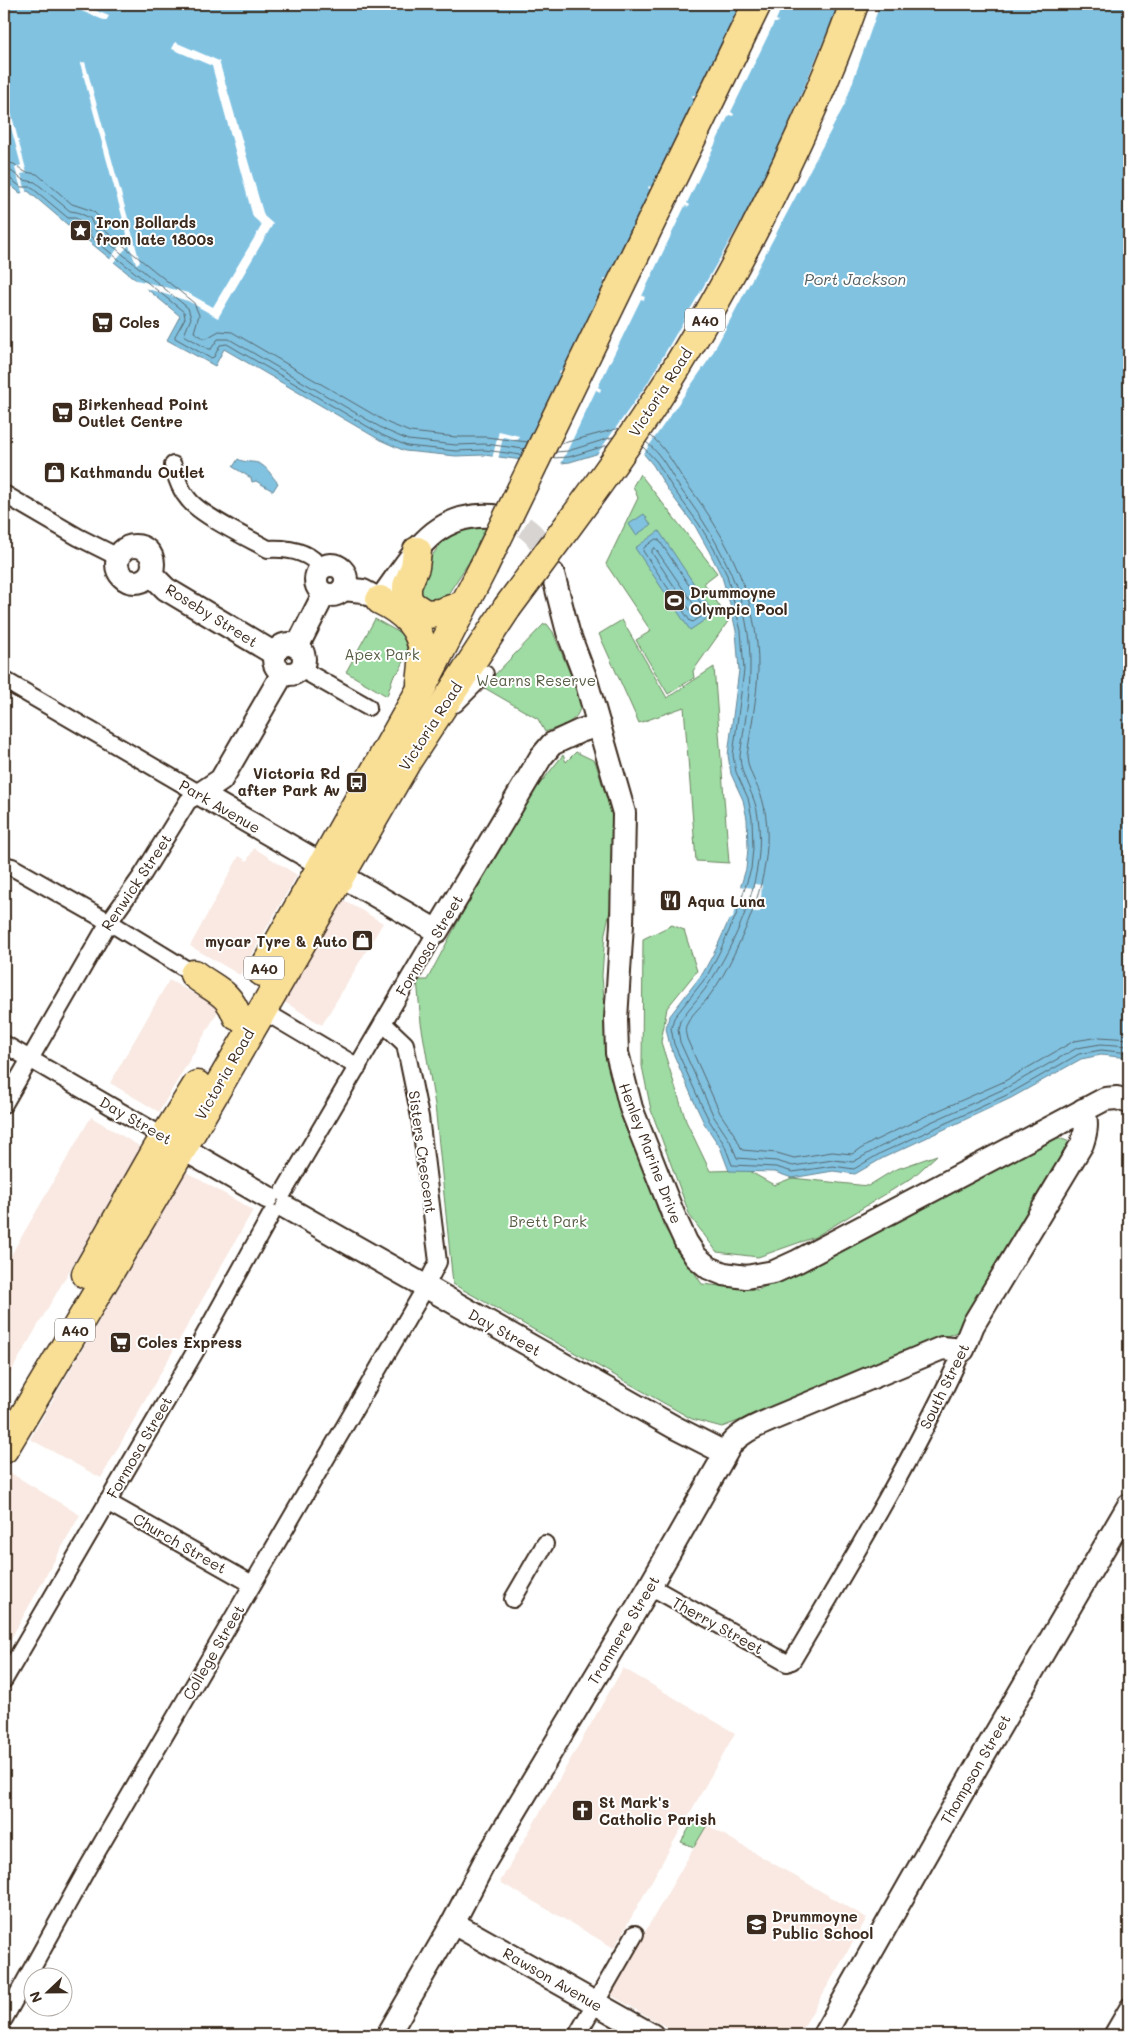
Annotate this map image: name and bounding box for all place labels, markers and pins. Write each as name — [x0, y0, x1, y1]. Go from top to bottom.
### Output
place label: Iron Bollards from late 1800s — [96, 212, 214, 249]
place icon: Iron Bollards from late 1800s — [68, 219, 92, 243]
supermarket icon: Coles — [91, 310, 115, 334]
place label: Coles — [119, 312, 160, 332]
place label: Birkenhead Point Outlet Centre — [78, 394, 208, 431]
supermarket icon: Birkenhead Point Outlet Centre — [50, 401, 74, 425]
shop icon: Kathmandu Outlet — [42, 460, 66, 484]
place label: Kathmandu Outlet — [70, 462, 205, 482]
place label: Drummoyne Olympic Pool — [690, 582, 788, 619]
sports icon: Drummoyne Olympic Pool — [662, 589, 686, 613]
place label: Victoria Rd after Park Av — [238, 763, 341, 800]
bus stop icon: Victoria Rd after Park Av — [344, 770, 368, 794]
restaurant icon: Aqua Luna — [659, 889, 683, 913]
place label: Aqua Luna — [687, 891, 765, 911]
shop icon: mycar Tyre & Auto — [351, 929, 375, 953]
place label: mycar Tyre & Auto — [205, 931, 347, 951]
supermarket icon: Coles Express — [109, 1330, 133, 1354]
place label: Coles Express — [137, 1332, 242, 1352]
place label: St Mark's Catholic Parish — [599, 1792, 716, 1829]
church icon: St Mark's Catholic Parish — [571, 1799, 595, 1823]
place label: Drummoyne Public School — [772, 1906, 873, 1943]
school or university icon: Drummoyne Public School — [744, 1913, 768, 1937]

